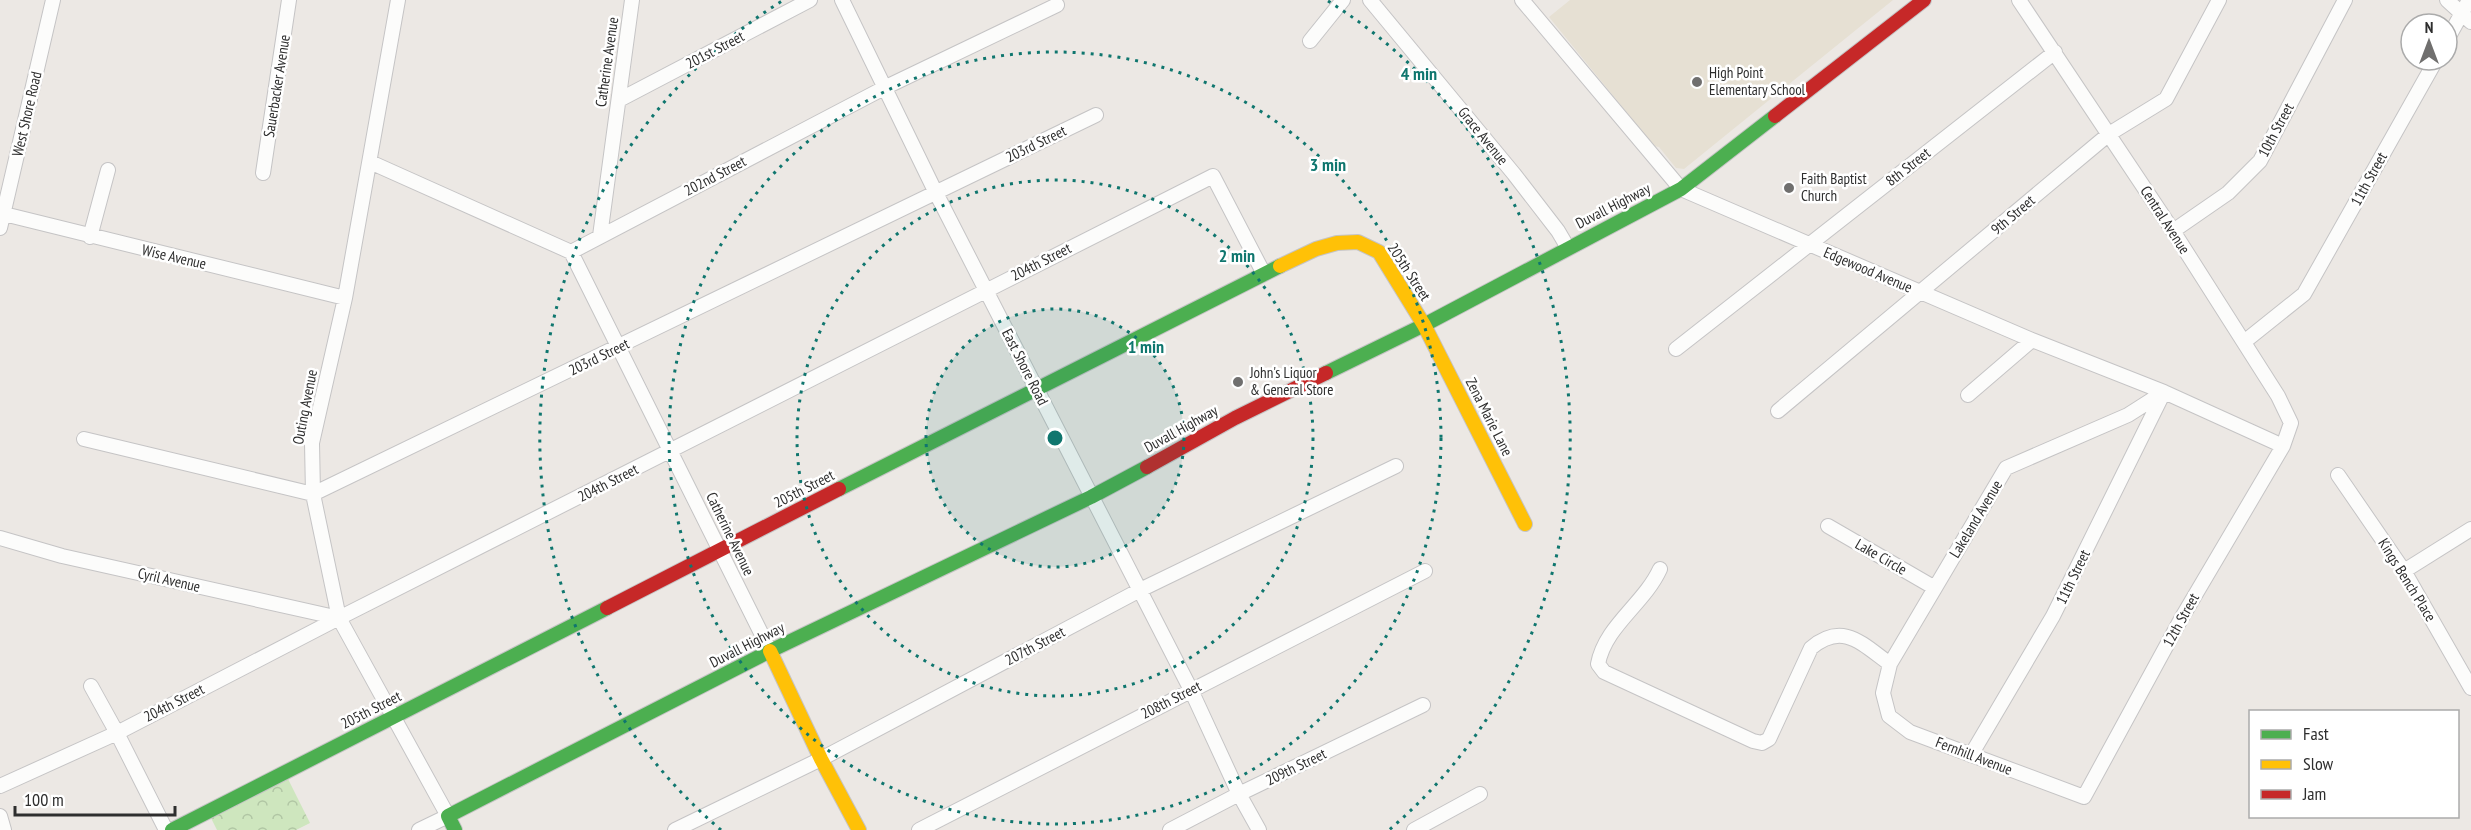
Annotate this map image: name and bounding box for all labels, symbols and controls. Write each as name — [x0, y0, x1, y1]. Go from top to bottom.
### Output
north arrow — [2399, 12, 2459, 72]
street label: Catherine Avenue — [591, 16, 622, 108]
text: N — [2425, 17, 2433, 37]
street label: 201st Street — [682, 26, 747, 73]
street label: Sauerbacker Avenue — [259, 33, 294, 139]
text: 4 min — [1401, 62, 1437, 85]
place label: High Point Elementary School — [1709, 63, 1806, 99]
street label: West Shore Road — [8, 70, 46, 158]
marker: High Point Elementary School — [1690, 75, 1704, 89]
street label: 10th Street — [2253, 99, 2298, 160]
street label: Grace Avenue — [1454, 103, 1513, 169]
street label: 203rd Street — [1002, 121, 1069, 166]
street label: 8th Street — [1881, 143, 1934, 190]
street label: 11th Street — [2346, 149, 2391, 209]
street label: 202nd Street — [680, 151, 749, 200]
text: 3 min — [1310, 153, 1346, 176]
place label: Faith Baptist Church — [1801, 169, 1867, 205]
street label: Duvall Highway — [1572, 178, 1654, 232]
marker: Faith Baptist Church — [1782, 181, 1796, 195]
street label: Central Avenue — [2136, 182, 2195, 257]
street label: 9th Street — [1987, 191, 2039, 239]
street label: 204th Street — [1007, 238, 1074, 285]
street label: 205th Street — [1384, 239, 1435, 304]
street label: Wise Avenue — [140, 240, 208, 273]
street label: Edgewood Avenue — [1821, 242, 1915, 297]
text: 2 min — [1219, 244, 1255, 267]
street label: East Shore Road — [998, 325, 1053, 408]
street label: 203rd Street — [565, 334, 632, 379]
text: 1 min — [1128, 335, 1164, 358]
place label: John's Liquor & General Store — [1249, 363, 1333, 399]
street label: Outing Avenue — [288, 368, 321, 446]
marker: John's Liquor & General Store — [1231, 375, 1245, 389]
street label: Zena Marie Lane — [1462, 375, 1517, 459]
street label: Duvall Highway — [1141, 400, 1221, 457]
centre of rings — [1045, 428, 1065, 448]
street label: 204th Street — [574, 459, 641, 506]
street label: 205th Street — [770, 465, 837, 512]
street label: Lakeland Avenue — [1945, 476, 2006, 561]
street label: Catherine Avenue — [702, 489, 759, 579]
street label: Lake Circle — [1852, 534, 1910, 579]
street label: Kings Bench Place — [2374, 535, 2441, 625]
street label: 11th Street — [2051, 546, 2094, 607]
street label: Cyril Avenue — [136, 563, 202, 596]
street label: 12th Street — [2158, 590, 2203, 650]
street label: Duvall Highway — [706, 617, 788, 671]
street label: 207th Street — [1002, 622, 1068, 669]
street label: 208th Street — [1137, 676, 1204, 723]
street label: 204th Street — [140, 679, 207, 726]
street label: 205th Street — [337, 686, 404, 733]
legend — [2249, 710, 2459, 818]
text: Fast — [2303, 722, 2329, 745]
street label: Fernhill Avenue — [1933, 732, 2015, 779]
street label: 209th Street — [1262, 744, 1329, 789]
text: Slow — [2303, 752, 2334, 775]
scale bar — [15, 779, 176, 817]
text: Jam — [2302, 782, 2326, 805]
text: 100 m — [24, 788, 64, 811]

